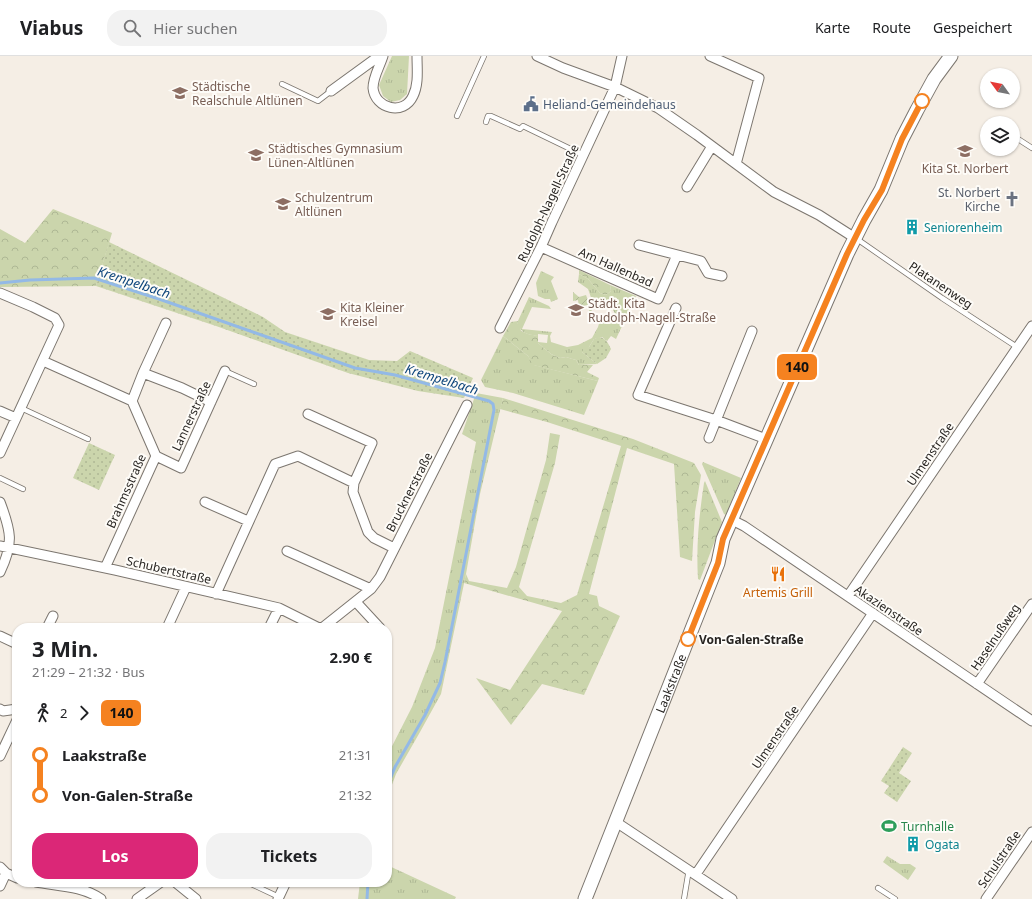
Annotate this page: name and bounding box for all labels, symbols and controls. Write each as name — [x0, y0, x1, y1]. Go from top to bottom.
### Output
search box — [107, 10, 387, 46]
text: Viabus — [20, 15, 83, 41]
icon: search — [121, 17, 143, 39]
text: Hier suchen — [153, 18, 238, 38]
text: Karte — [815, 18, 850, 37]
text: Route — [872, 18, 911, 37]
text: Gespeichert — [933, 18, 1012, 37]
north arrow — [980, 68, 1020, 108]
map controls — [980, 68, 1020, 156]
place label: Städtische Realschule Altlünen — [192, 78, 303, 109]
school or university icon: Städtische Realschule Altlünen — [171, 84, 189, 102]
unlabelled marker — [914, 93, 930, 109]
public building icon: Heliand-Gemeindehaus — [522, 95, 540, 113]
place label: Heliand-Gemeindehaus — [543, 96, 676, 113]
button: layers — [980, 116, 1020, 156]
place label: Städtisches Gymnasium Lünen-Altlünen — [268, 140, 403, 171]
street label: Rudolph-Nagell-Straße — [513, 141, 583, 265]
school or university icon: Kita St. Norbert — [956, 142, 974, 160]
school or university icon: Städtisches Gymnasium Lünen-Altlünen — [247, 146, 265, 164]
place label: Kita St. Norbert — [922, 160, 1009, 177]
place label: St. Norbert Kirche — [938, 184, 1001, 215]
place label: Schulzentrum Altlünen — [295, 189, 373, 220]
church icon: St. Norbert Kirche — [1003, 190, 1021, 208]
school or university icon: Schulzentrum Altlünen — [274, 195, 292, 213]
building icon: Seniorenheim — [903, 218, 921, 236]
place label: Seniorenheim — [924, 219, 1003, 236]
street label: Am Hallenbad — [576, 243, 656, 291]
street label: Platanenweg — [906, 257, 976, 313]
water label: Krempelbach — [95, 262, 173, 302]
place label: Städt. Kita Rudolph-Nagell-Straße — [588, 295, 716, 326]
place label: Kita Kleiner Kreisel — [340, 299, 404, 330]
school or university icon: Städt. Kita Rudolph-Nagell-Straße — [567, 301, 585, 319]
school or university icon: Kita Kleiner Kreisel — [319, 305, 337, 323]
line badge: 140 — [774, 354, 820, 380]
text: 140 — [785, 357, 809, 376]
water label: Krempelbach — [403, 359, 481, 399]
street label: Lannerstraße — [167, 378, 215, 454]
street label: Ulmenstraße — [903, 419, 958, 489]
street label: Brucknerstraße — [382, 449, 437, 535]
street label: Brahmsstraße — [102, 451, 150, 531]
street label: Schubertstraße — [125, 552, 213, 588]
restaurant icon: Artemis Grill — [769, 565, 787, 583]
street label: Akazienstraße — [851, 581, 927, 639]
place label: Artemis Grill — [743, 584, 813, 601]
street label: Haselnußweg — [966, 600, 1024, 674]
marker: Von-Galen-Straße — [680, 631, 696, 647]
place label: Von-Galen-Straße — [699, 631, 804, 648]
text: 3 Min. — [32, 633, 98, 663]
text: 2.90 € — [330, 647, 372, 667]
street label: Laakstraße — [651, 651, 690, 715]
text: 21:29 – 21:32 · Bus — [32, 663, 145, 681]
icon: walk — [32, 702, 54, 724]
icon: forward — [73, 702, 95, 724]
street label: Ulmenstraße — [748, 702, 803, 772]
text: 140 — [109, 703, 133, 722]
text: 2 — [60, 704, 67, 722]
text: Laakstraße — [62, 745, 147, 765]
text: 21:31 — [339, 746, 372, 764]
text: Von-Galen-Straße — [62, 785, 193, 805]
text: 21:32 — [339, 786, 372, 804]
sports icon: Turnhalle — [880, 817, 898, 835]
place label: Turnhalle — [901, 818, 954, 835]
street label: Schulstraße — [973, 827, 1025, 891]
button: Los — [32, 833, 198, 879]
button: Tickets — [206, 833, 372, 879]
building icon: Ogata — [904, 835, 922, 853]
place label: Ogata — [925, 836, 960, 853]

